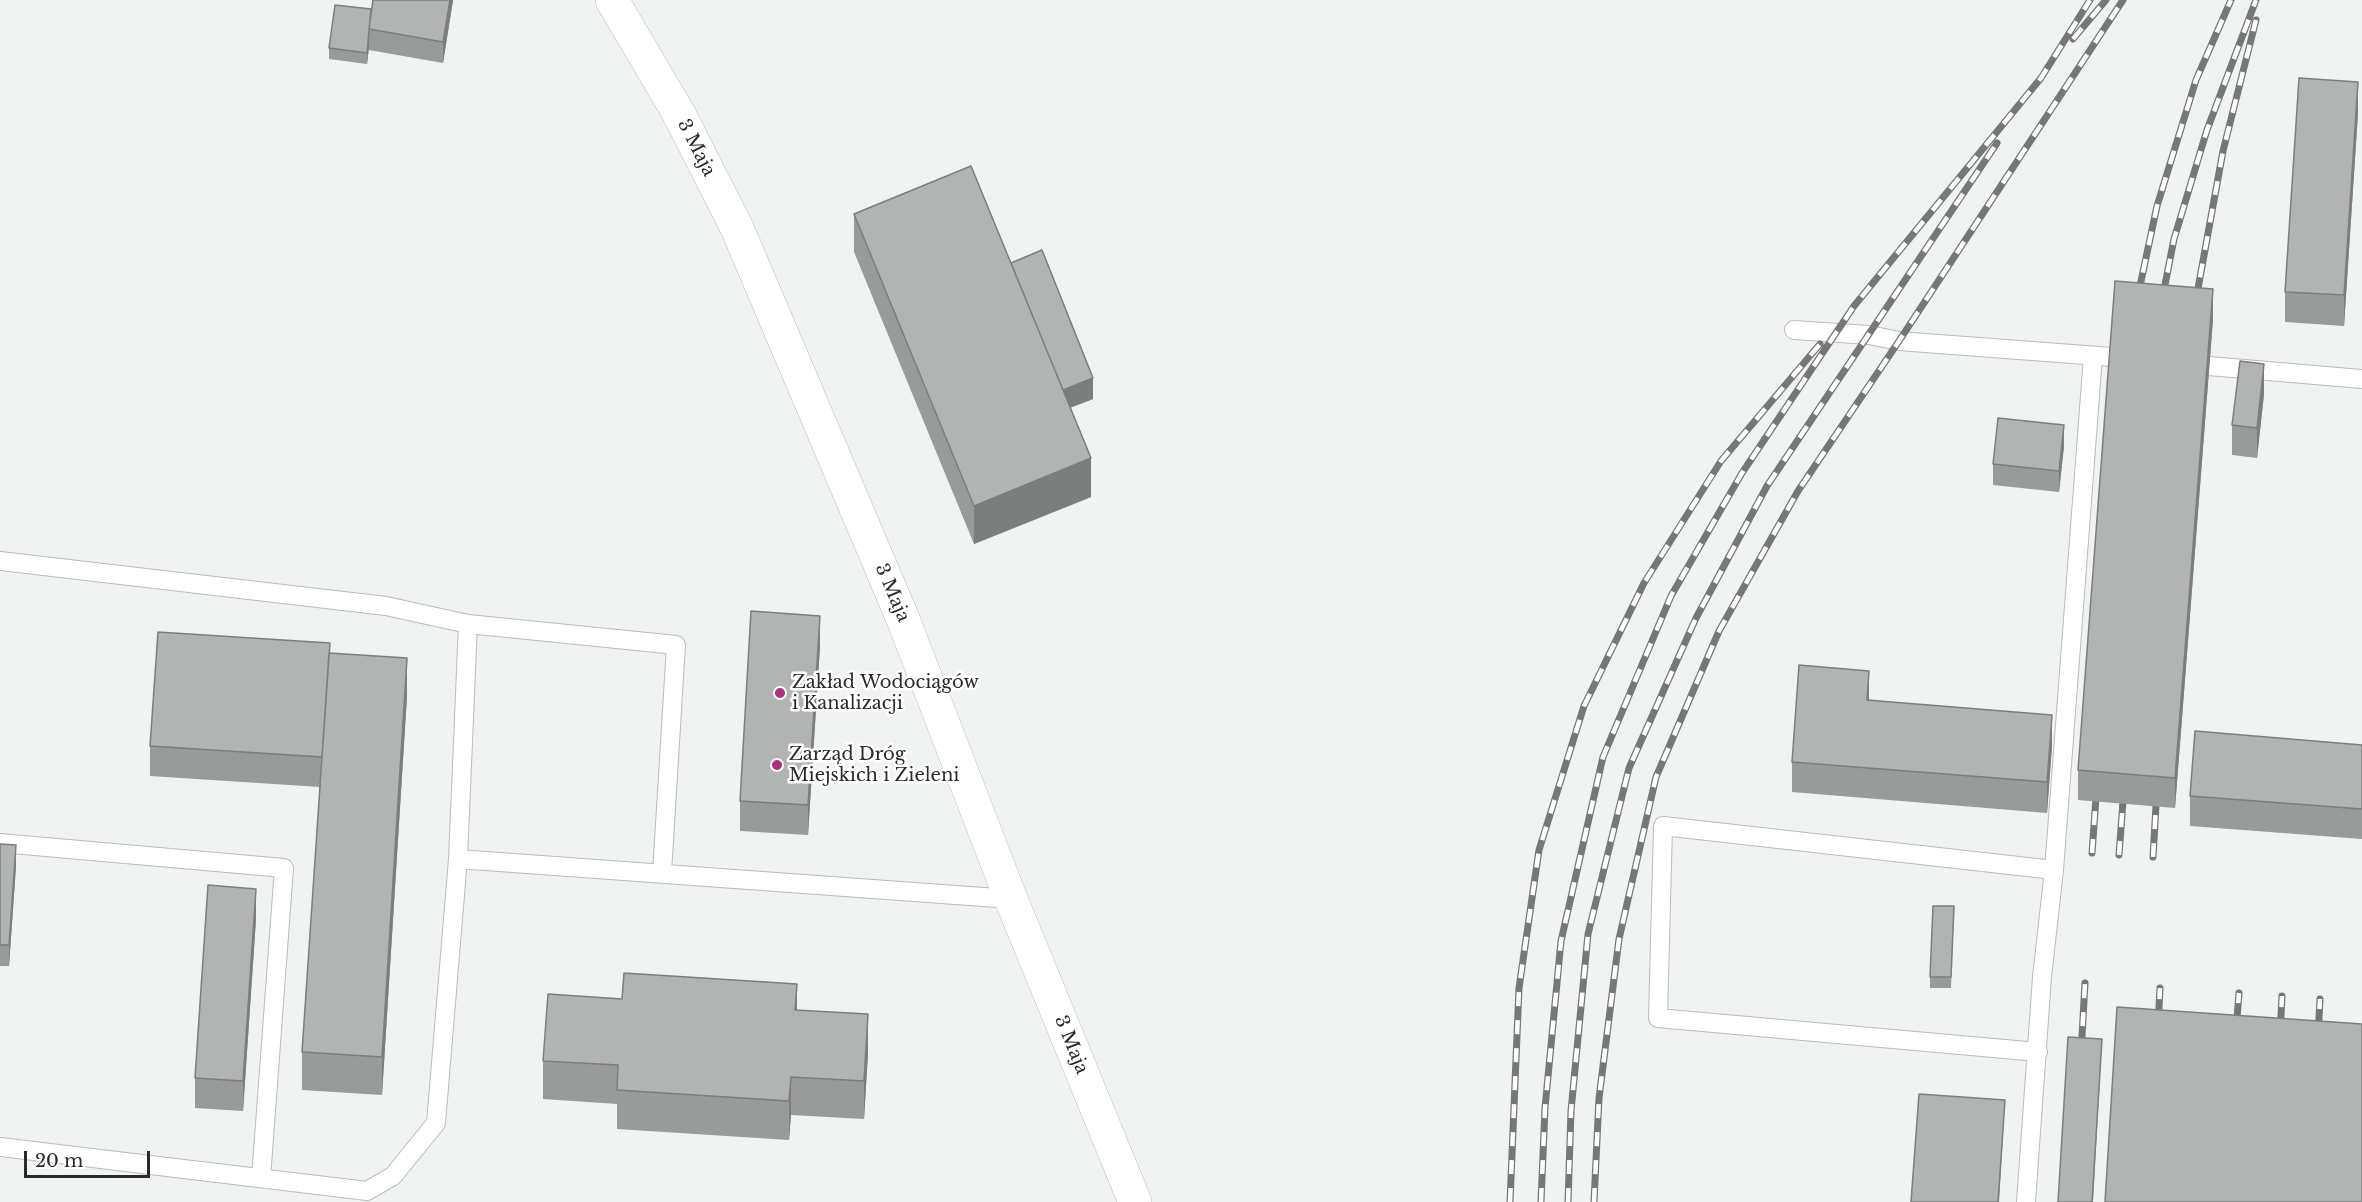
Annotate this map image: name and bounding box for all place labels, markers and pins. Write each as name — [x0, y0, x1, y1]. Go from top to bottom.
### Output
place label: Zakład Wodociągów i Kanalizacji — [792, 672, 979, 714]
marker: Zakład Wodociągów i Kanalizacji — [773, 686, 787, 700]
place label: Zarząd Dróg Miejskich i Zieleni — [789, 744, 959, 786]
marker: Zarząd Dróg Miejskich i Zieleni — [770, 758, 784, 772]

